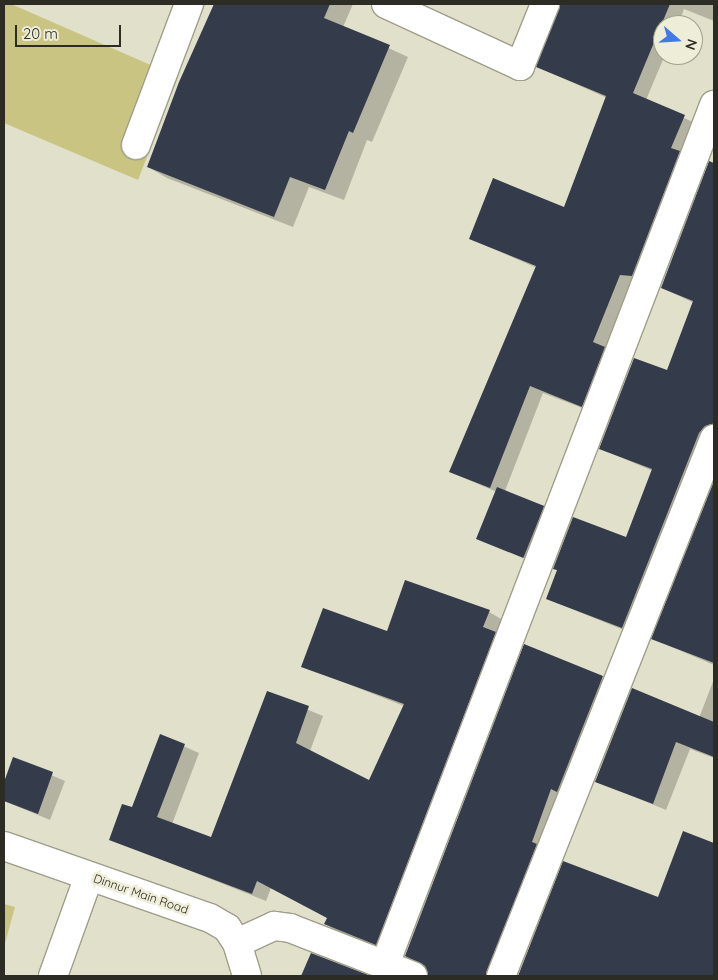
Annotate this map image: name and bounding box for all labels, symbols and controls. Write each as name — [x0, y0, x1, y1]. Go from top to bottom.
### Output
scale bar — [18, 15, 124, 47]
north arrow — [653, 15, 703, 65]
text: 20 m — [23, 24, 58, 43]
text: N — [681, 37, 701, 52]
street label: Dinnur Main Road — [92, 871, 190, 917]

